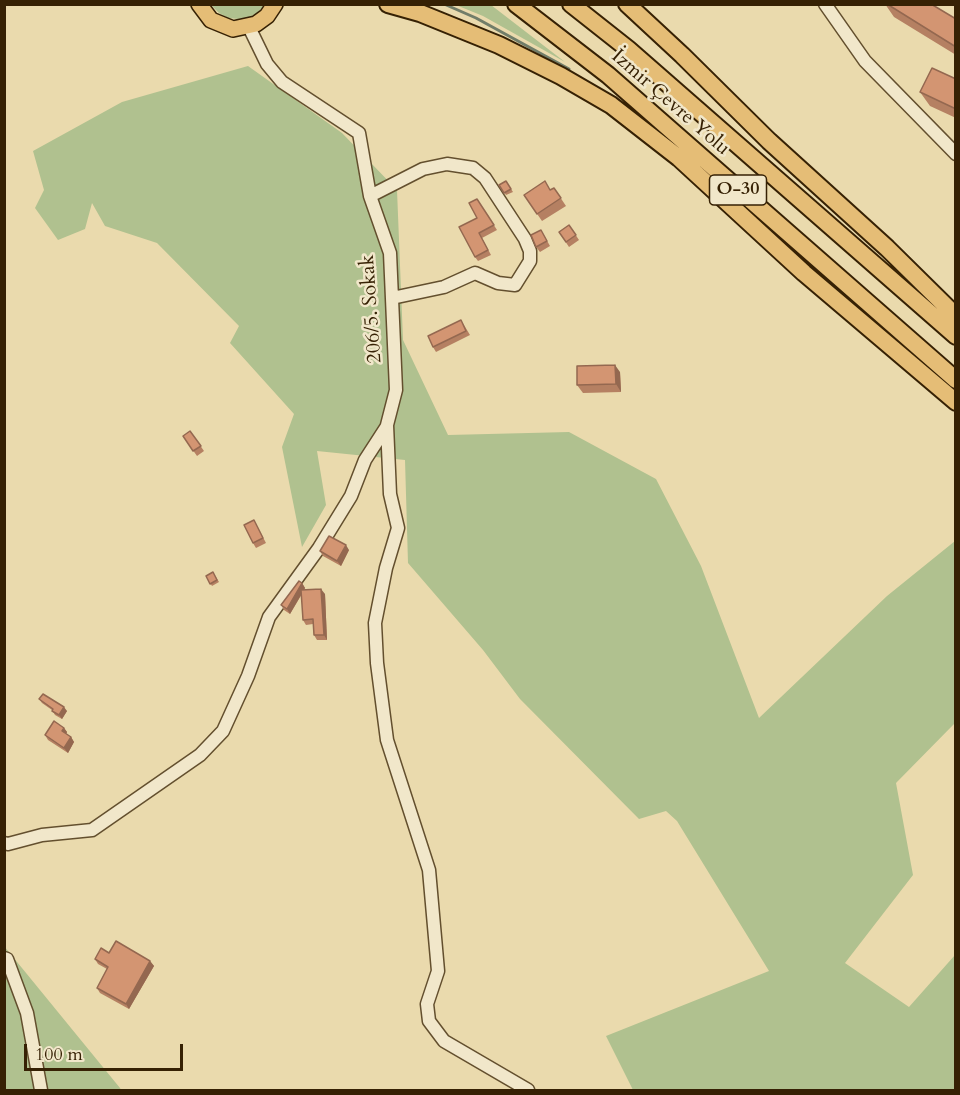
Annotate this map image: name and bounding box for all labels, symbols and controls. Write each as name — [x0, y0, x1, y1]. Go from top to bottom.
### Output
street label: İzmir Çevre Yolu — [606, 45, 734, 161]
road number: O-30 — [710, 175, 766, 205]
street label: 206/5. Sokak — [356, 254, 388, 364]
scale bar — [27, 1032, 186, 1070]
text: 100 m — [35, 1042, 83, 1067]

